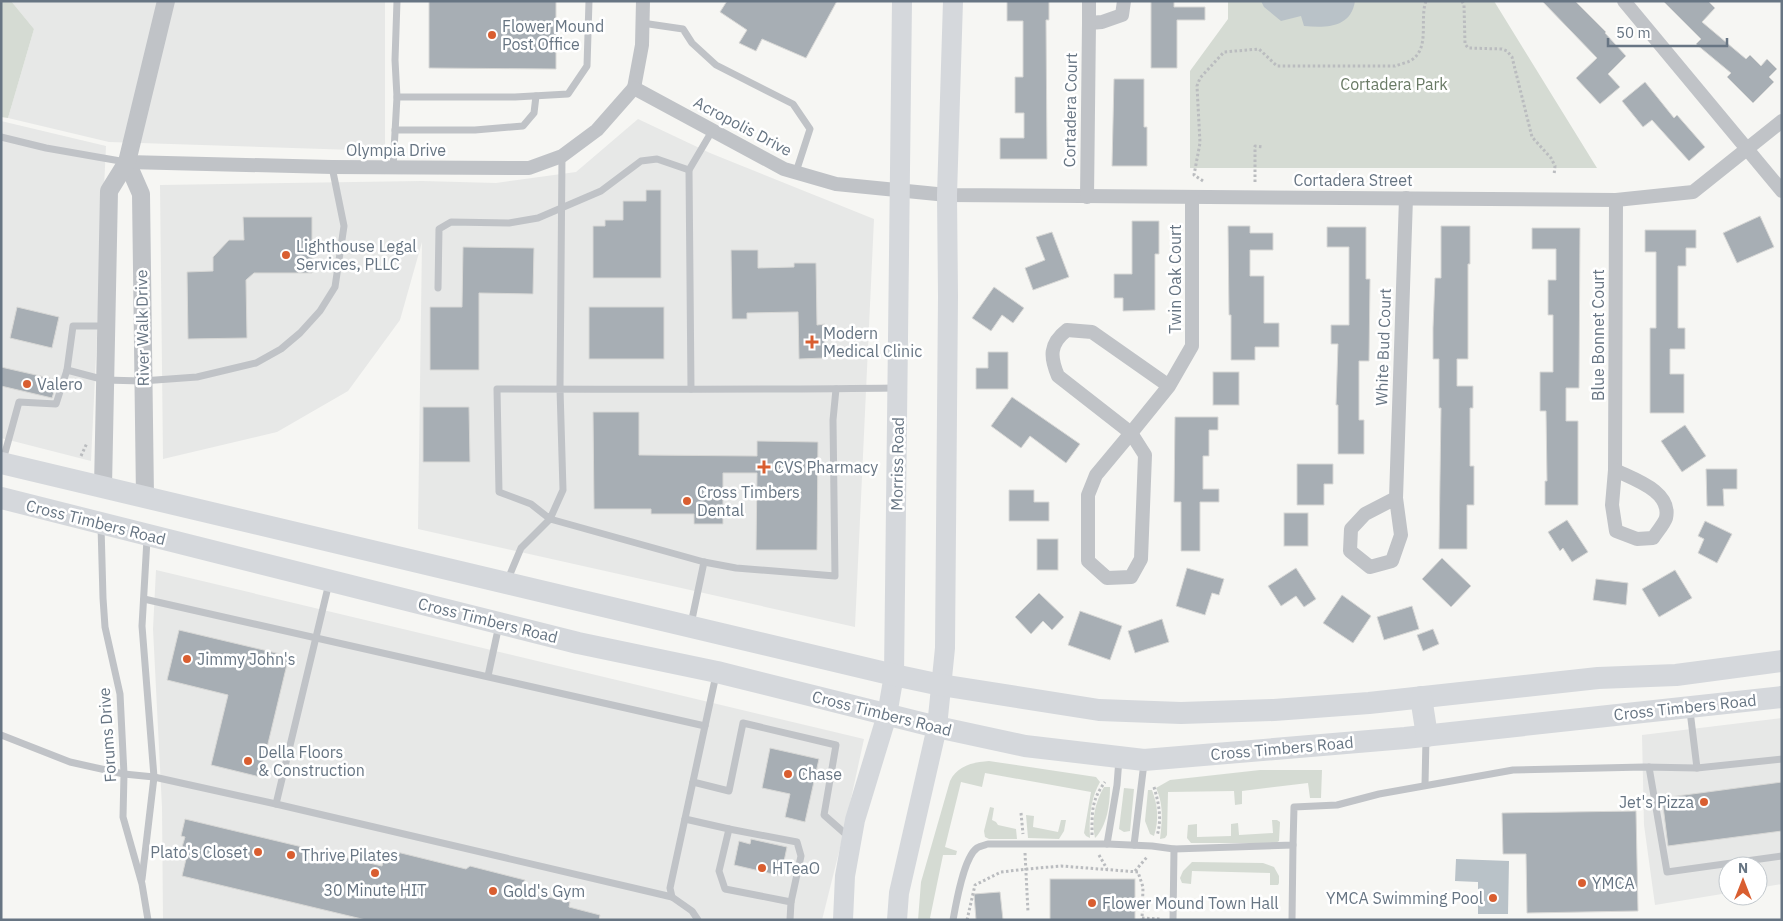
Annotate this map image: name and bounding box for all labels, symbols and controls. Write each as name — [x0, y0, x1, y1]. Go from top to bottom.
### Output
scale bar — [1608, 15, 1727, 47]
place label: Flower Mound Post Office — [502, 16, 604, 54]
text: 50 m — [1616, 23, 1651, 42]
marker: Flower Mound Post Office — [486, 29, 498, 41]
street label: Cortadera Court — [1059, 52, 1081, 168]
park label: Cortadera Park — [1340, 74, 1448, 94]
street label: Acropolis Drive — [690, 92, 796, 160]
street label: Olympia Drive — [346, 140, 446, 160]
street label: Cortadera Street — [1293, 170, 1413, 190]
street label: Twin Oak Court — [1165, 224, 1185, 334]
place label: Lighthouse Legal Services, PLLC — [296, 236, 417, 274]
marker: Lighthouse Legal Services, PLLC — [280, 249, 292, 261]
street label: River Walk Drive — [131, 269, 153, 387]
street label: Blue Bonnet Court — [1588, 269, 1608, 401]
street label: White Bud Court — [1371, 288, 1395, 406]
place label: Modern Medical Clinic — [823, 323, 922, 361]
marker: Modern Medical Clinic — [805, 335, 819, 349]
place label: Valero — [37, 374, 83, 394]
marker: Valero — [21, 378, 33, 390]
street label: Morriss Road — [886, 417, 908, 511]
place label: CVS Pharmacy — [774, 457, 878, 477]
marker: CVS Pharmacy — [758, 461, 770, 473]
place label: Cross Timbers Dental — [697, 482, 800, 520]
street label: Cross Timbers Road — [24, 495, 168, 549]
marker: Cross Timbers Dental — [681, 495, 693, 507]
street label: Cross Timbers Road — [416, 593, 560, 647]
place label: Jimmy John's — [197, 649, 295, 669]
marker: Jimmy John's — [181, 653, 193, 665]
street label: Cross Timbers Road — [810, 686, 954, 740]
street label: Forums Drive — [94, 687, 120, 783]
street label: Cross Timbers Road — [1613, 690, 1757, 724]
street label: Cross Timbers Road — [1210, 732, 1354, 764]
place label: Della Floors & Construction — [258, 742, 365, 780]
marker: Della Floors & Construction — [242, 755, 254, 767]
place label: Chase — [798, 764, 842, 784]
marker: Chase — [782, 768, 794, 780]
place label: Jet's Pizza — [1619, 792, 1694, 812]
marker: Jet's Pizza — [1698, 796, 1710, 808]
place label: Plato's Closet — [150, 842, 248, 862]
place label: Thrive Pilates — [301, 845, 398, 865]
marker: Plato's Closet — [252, 846, 264, 858]
marker: Thrive Pilates — [285, 849, 297, 861]
north arrow — [1718, 856, 1768, 906]
place label: HTeaO — [772, 858, 820, 878]
text: N — [1738, 859, 1748, 877]
marker: HTeaO — [756, 862, 768, 874]
marker: 30 Minute HIT — [369, 867, 381, 879]
place label: YMCA — [1592, 873, 1635, 893]
marker: YMCA — [1576, 877, 1588, 889]
place label: 30 Minute HIT — [323, 880, 427, 900]
place label: Gold's Gym — [503, 881, 585, 901]
marker: Gold's Gym — [487, 885, 499, 897]
place label: YMCA Swimming Pool — [1326, 888, 1483, 908]
marker: YMCA Swimming Pool — [1487, 892, 1499, 904]
place label: Flower Mound Town Hall — [1102, 893, 1279, 913]
marker: Flower Mound Town Hall — [1086, 897, 1098, 909]

